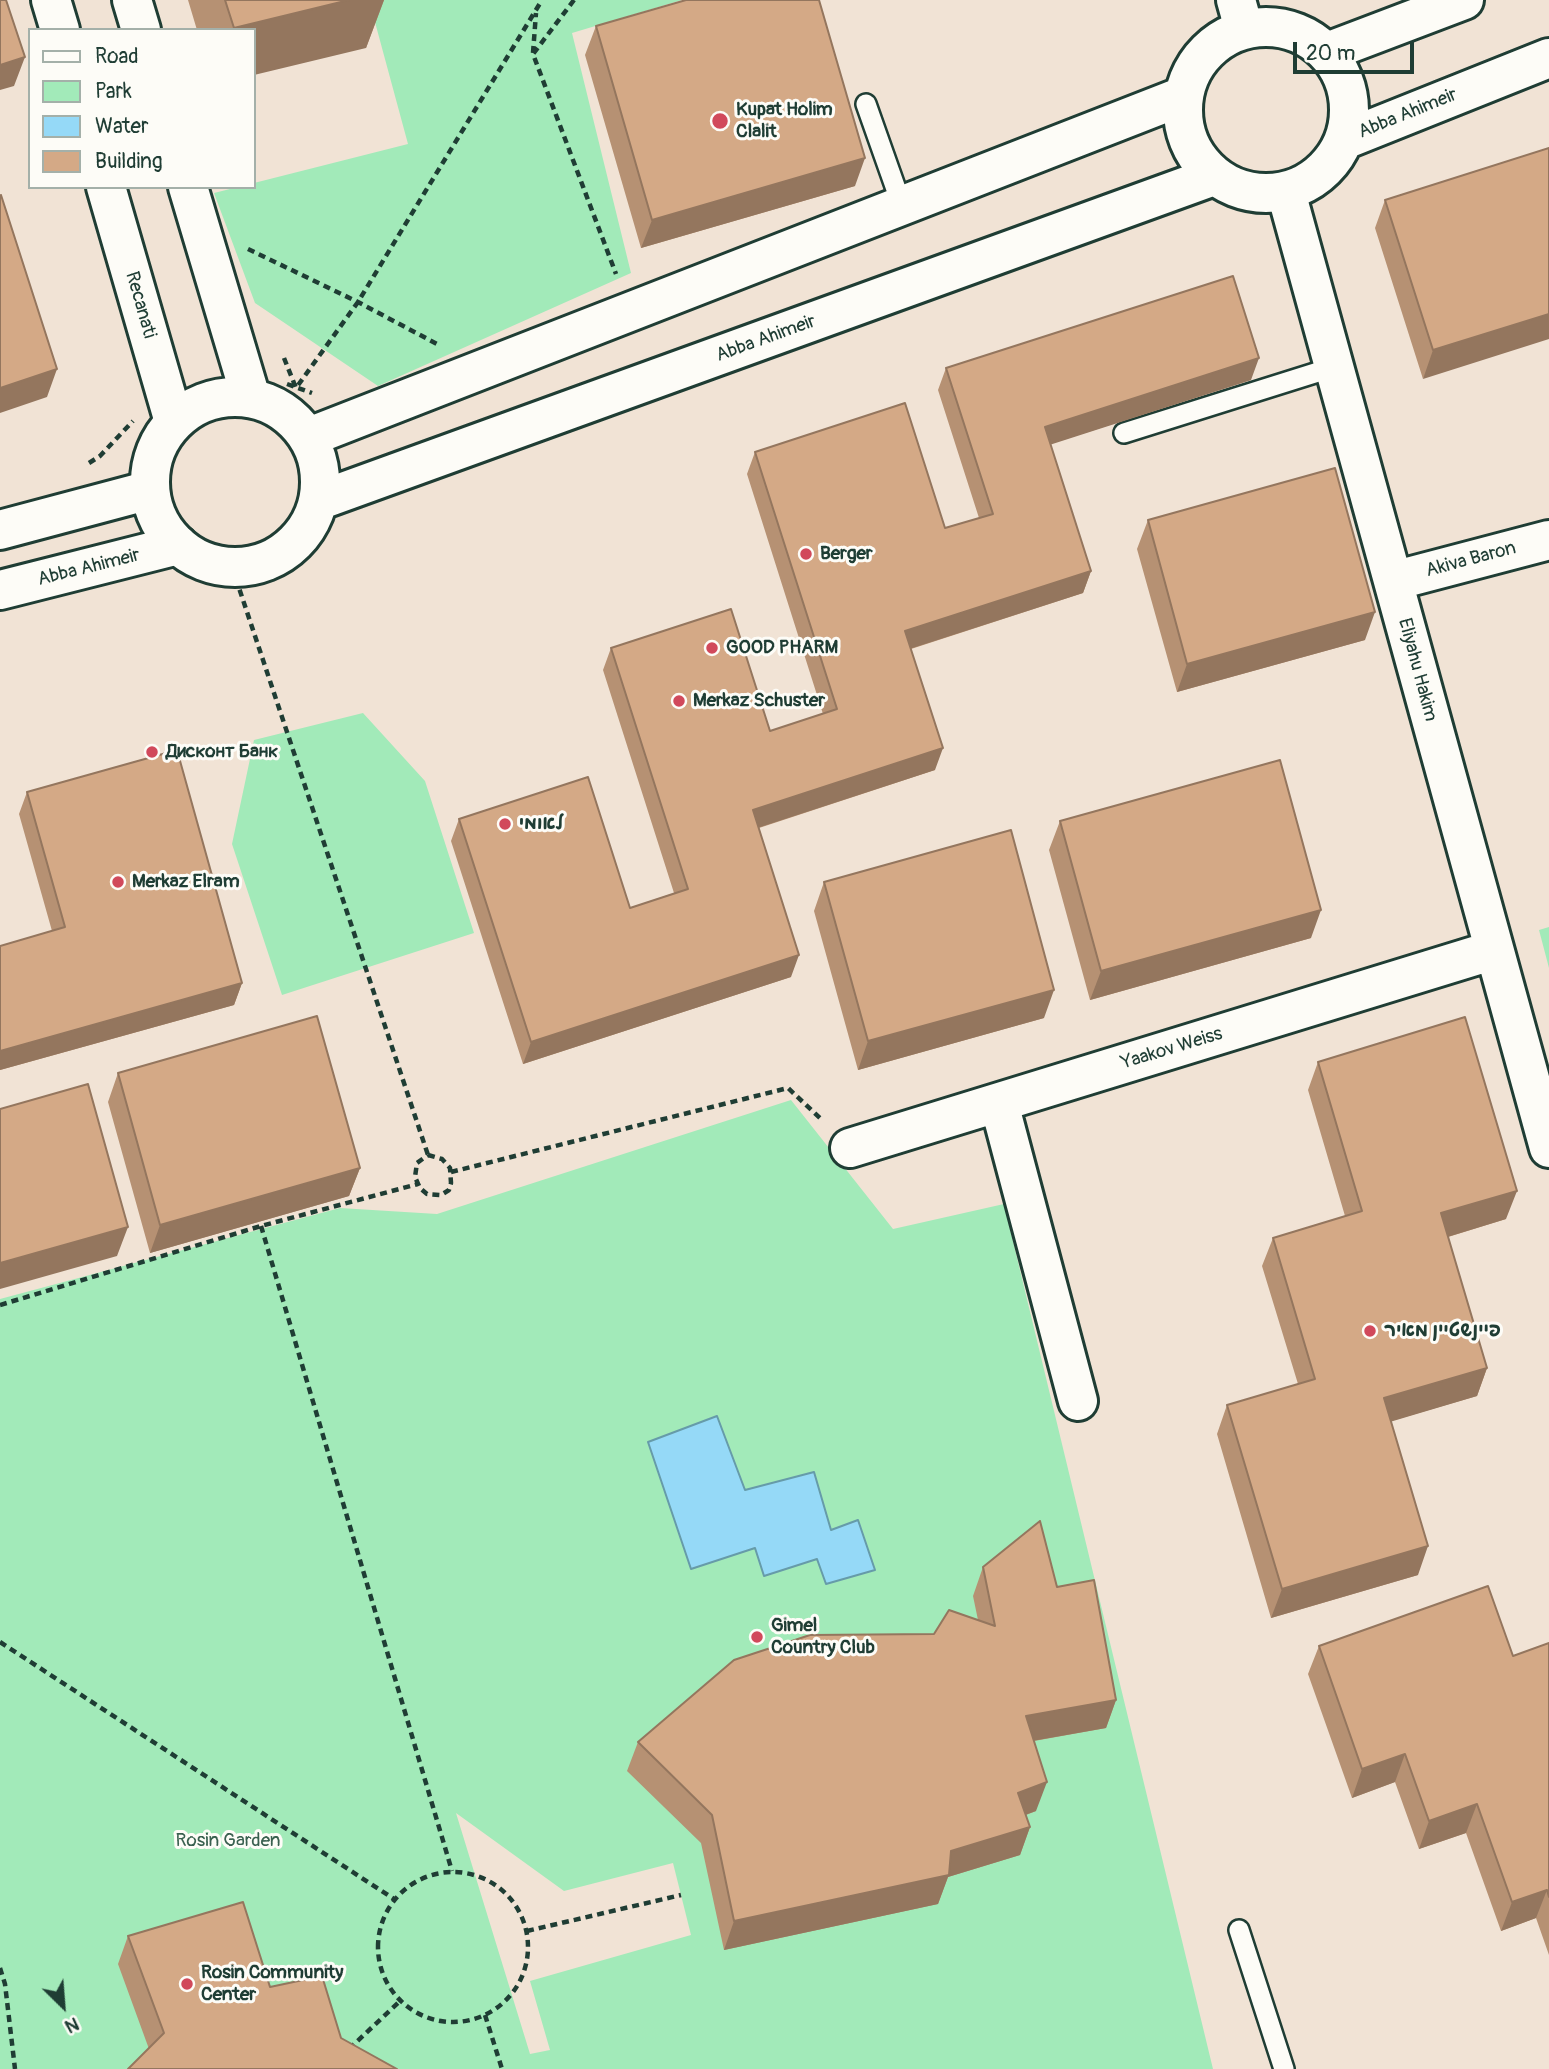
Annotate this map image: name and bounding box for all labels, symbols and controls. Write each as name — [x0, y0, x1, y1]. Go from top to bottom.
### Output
legend — [28, 28, 256, 189]
scale bar — [1297, 28, 1418, 72]
text: 20 m — [1306, 40, 1355, 67]
text: Road — [95, 43, 139, 70]
text: Park — [95, 78, 132, 105]
street label: Abba Ahimeir — [1355, 84, 1461, 144]
place label: Kupat Holim Clalit — [736, 99, 833, 143]
marker: Kupat Holim Clalit — [710, 111, 730, 131]
text: Water — [95, 113, 148, 140]
text: Building — [95, 148, 162, 175]
street label: Recanati — [120, 269, 160, 341]
street label: Abba Ahimeir — [713, 310, 819, 368]
street label: Akiva Baron — [1423, 537, 1519, 583]
place label: Berger — [820, 543, 873, 565]
street label: Abba Ahimeir — [35, 544, 143, 592]
marker: Berger — [798, 546, 814, 562]
street label: Eliyahu Hakim — [1392, 616, 1442, 724]
place label: GOOD PHARM — [726, 637, 838, 659]
marker: GOOD PHARM — [704, 640, 720, 656]
place label: Merkaz Schuster — [693, 690, 825, 712]
marker: Merkaz Schuster — [671, 693, 687, 709]
place label: Дисконт Банк — [166, 741, 278, 763]
marker: Дисконт Банк — [144, 744, 160, 760]
place label: לאומי — [519, 813, 563, 835]
marker: לאומי — [497, 816, 513, 832]
place label: Merkaz Elram — [132, 871, 240, 893]
marker: Merkaz Elram — [110, 874, 126, 890]
street label: Yaakov Weiss — [1119, 1023, 1225, 1075]
place label: פיינשטיין מאיר — [1384, 1320, 1501, 1342]
marker: פיינשטיין מאיר — [1362, 1323, 1378, 1339]
place label: Gimel Country Club — [771, 1615, 875, 1659]
marker: Gimel Country Club — [749, 1629, 765, 1645]
park label: Rosin Garden — [176, 1830, 280, 1852]
place label: Rosin Community Center — [201, 1962, 343, 2006]
north arrow — [28, 1971, 98, 2041]
marker: Rosin Community Center — [179, 1976, 195, 1992]
text: N — [61, 2011, 83, 2039]

